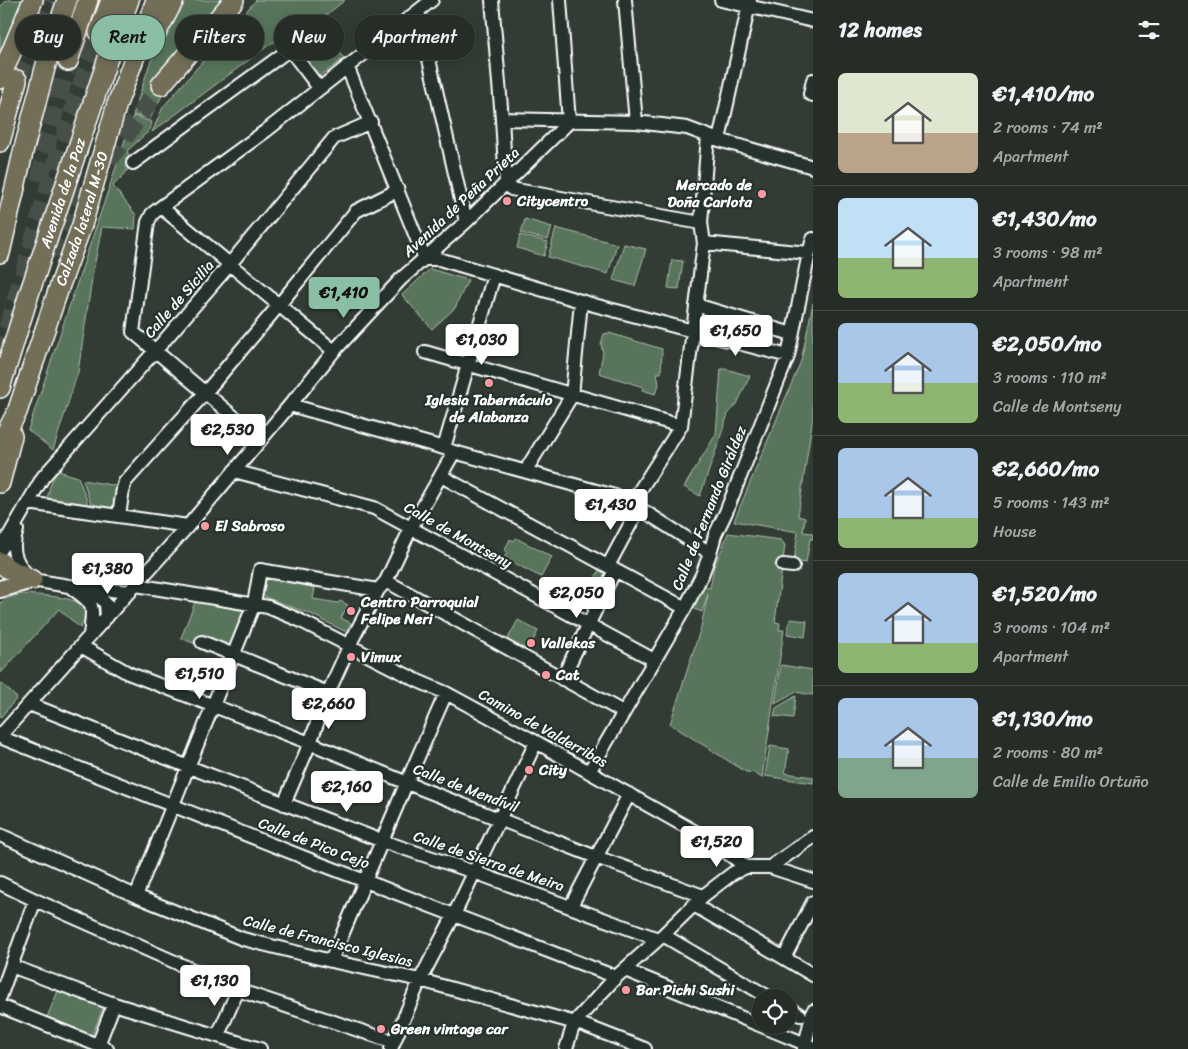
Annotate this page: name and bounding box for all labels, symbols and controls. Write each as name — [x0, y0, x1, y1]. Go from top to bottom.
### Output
text: 12 homes — [838, 11, 922, 49]
chip: Buy — [15, 15, 81, 60]
chip: Rent — [91, 15, 165, 60]
chip: Filters — [175, 15, 264, 60]
chip: New — [274, 15, 344, 60]
chip: Apartment — [354, 15, 475, 60]
icon: filters — [1135, 16, 1163, 44]
text: €1,410/mo — [993, 75, 1094, 113]
icon: home — [878, 93, 938, 153]
text: 2 rooms · 74 m² — [993, 113, 1103, 142]
street label: Avenida de la Paz — [32, 133, 94, 253]
street label: Avenida de Peña Prieta — [396, 140, 526, 264]
text: Apartment — [993, 142, 1069, 171]
street label: Calzada lateral M-30 — [48, 148, 116, 289]
place label: Mercado de Doña Carlota — [667, 172, 752, 215]
place label: Citycentro — [516, 188, 589, 214]
marker: Mercado de Doña Carlota — [756, 188, 768, 200]
marker: Citycentro — [501, 195, 513, 207]
text: €1,430/mo — [993, 200, 1097, 238]
icon: home — [878, 218, 938, 278]
text: 3 rooms · 98 m² — [993, 238, 1102, 267]
street label: Calle de Sicilia — [137, 253, 221, 344]
text: Apartment — [993, 267, 1069, 296]
pin: €1,410 — [303, 276, 385, 319]
text: €1,410 — [320, 278, 368, 307]
pin: €1,650 — [695, 314, 777, 357]
text: €1,650 — [711, 316, 761, 345]
pin: €1,030 — [441, 324, 523, 366]
text: €1,030 — [457, 325, 507, 354]
text: €2,050/mo — [993, 325, 1101, 363]
icon: home — [878, 343, 938, 403]
text: 3 rooms · 110 m² — [993, 363, 1107, 392]
marker: Iglesia Tabernáculo de Alabanza — [483, 377, 495, 389]
place label: Iglesia Tabernáculo de Alabanza — [425, 387, 553, 430]
text: Calle de Montseny — [993, 392, 1121, 421]
pin: €2,530 — [187, 414, 269, 456]
text: €2,530 — [202, 415, 254, 444]
street label: Calle de Fernando Giráldez — [664, 421, 754, 594]
text: €2,660/mo — [993, 450, 1099, 488]
icon: home — [878, 468, 938, 528]
pin: €1,430 — [570, 488, 652, 531]
text: 5 rooms · 143 m² — [993, 488, 1110, 517]
text: €1,430 — [586, 490, 636, 519]
street label: Calle de Montseny — [399, 494, 517, 576]
place label: El Sabroso — [215, 513, 285, 539]
text: House — [993, 517, 1036, 546]
marker: El Sabroso — [199, 520, 211, 532]
pin: €1,380 — [67, 552, 149, 595]
text: €1,380 — [83, 554, 133, 583]
text: €1,520/mo — [993, 575, 1097, 613]
pin: €2,050 — [536, 576, 618, 619]
text: €2,050 — [550, 578, 604, 607]
place label: Centro Parroquial Felipe Neri — [360, 589, 479, 632]
icon: home — [878, 593, 938, 653]
marker: Centro Parroquial Felipe Neri — [345, 605, 357, 617]
text: 3 rooms · 104 m² — [993, 613, 1110, 642]
place label: Vallekas — [541, 630, 596, 656]
marker: Vallekas — [525, 637, 537, 649]
text: Apartment — [993, 642, 1069, 671]
place label: Vimux — [361, 644, 403, 670]
marker: Vimux — [345, 651, 357, 663]
pin: €1,510 — [159, 658, 241, 700]
text: €1,510 — [176, 659, 224, 688]
place label: Cat — [555, 662, 580, 688]
marker: Cat — [540, 669, 552, 681]
street label: Camino de Valderribas — [474, 682, 613, 775]
pin: €2,660 — [288, 688, 370, 730]
text: €2,660 — [303, 689, 355, 718]
text: €1,130/mo — [993, 700, 1093, 738]
icon: home — [878, 718, 938, 778]
text: 2 rooms · 80 m² — [993, 738, 1103, 767]
street label: Calle de Mendívil — [409, 756, 523, 820]
place label: City — [538, 757, 568, 783]
marker: City — [523, 764, 535, 776]
text: Calle de Emilio Ortuño — [993, 767, 1149, 796]
pin: €2,160 — [306, 770, 388, 813]
text: €2,160 — [322, 772, 372, 801]
street label: Calle de Pico Cejo — [255, 810, 374, 876]
street label: Calle de Sierra de Meira — [410, 823, 569, 899]
pin: €1,520 — [676, 826, 758, 868]
text: €1,520 — [692, 827, 742, 856]
street label: Calle de Francisco Iglesias — [241, 907, 416, 975]
pin: €1,130 — [174, 964, 256, 1007]
text: €1,130 — [191, 966, 239, 995]
place label: Bar Pichi Sushi — [636, 977, 735, 1003]
marker: Bar Pichi Sushi — [620, 984, 632, 996]
map controls — [752, 989, 797, 1034]
button: locate — [752, 989, 797, 1034]
place label: Green vintage car — [390, 1016, 509, 1042]
marker: Green vintage car — [375, 1023, 387, 1035]

